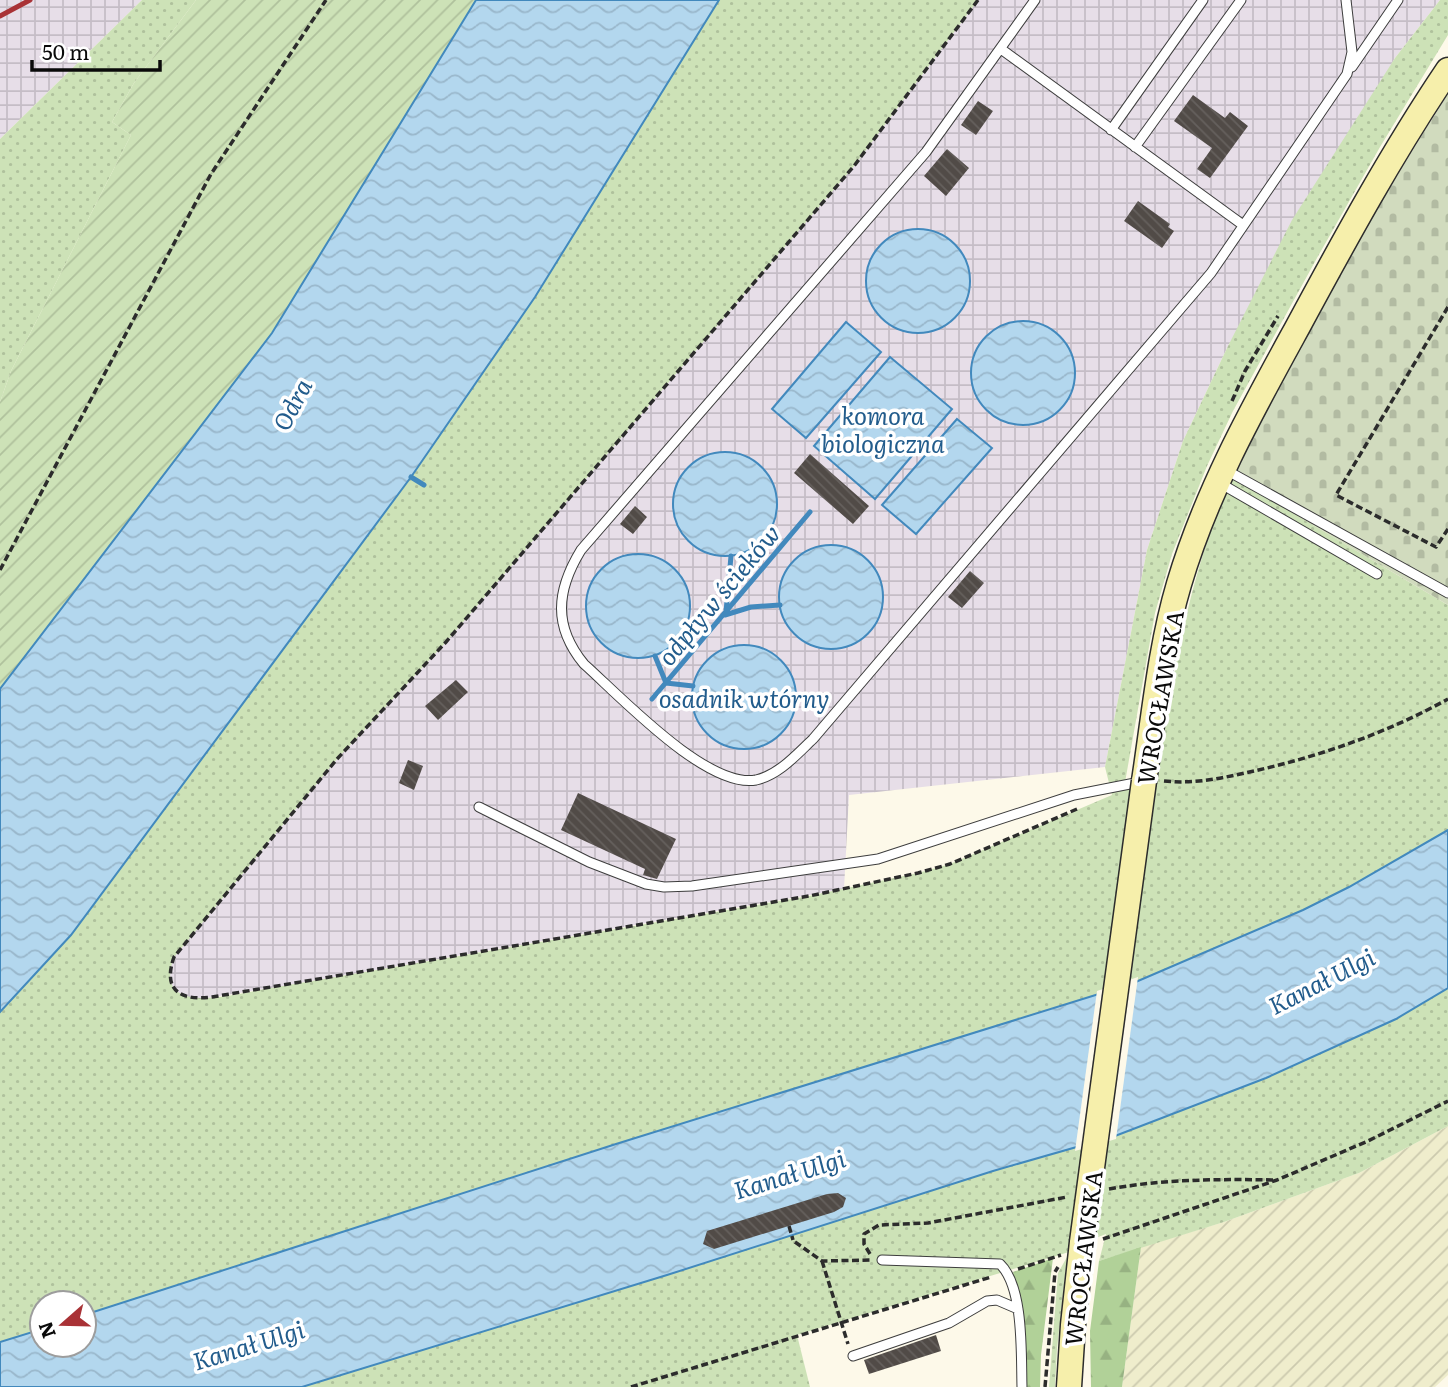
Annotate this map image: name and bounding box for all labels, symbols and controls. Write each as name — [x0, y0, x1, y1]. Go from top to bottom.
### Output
scale bar — [32, 28, 159, 72]
text: 50 m — [42, 35, 89, 66]
water label: Odra — [263, 372, 319, 436]
water label: komora biologiczna — [821, 397, 945, 460]
water label: odpływ ścieków — [648, 516, 788, 672]
street label: WROCŁAWSKA — [1127, 607, 1191, 787]
water label: osadnik wtórny — [659, 680, 829, 715]
water label: Kanał Ulgi — [1262, 938, 1380, 1022]
water label: Kanał Ulgi — [729, 1139, 849, 1207]
street label: WROCŁAWSKA — [1054, 1168, 1110, 1348]
north arrow — [28, 1289, 98, 1359]
water label: Kanał Ulgi — [188, 1310, 308, 1378]
text: N — [30, 1318, 62, 1342]

